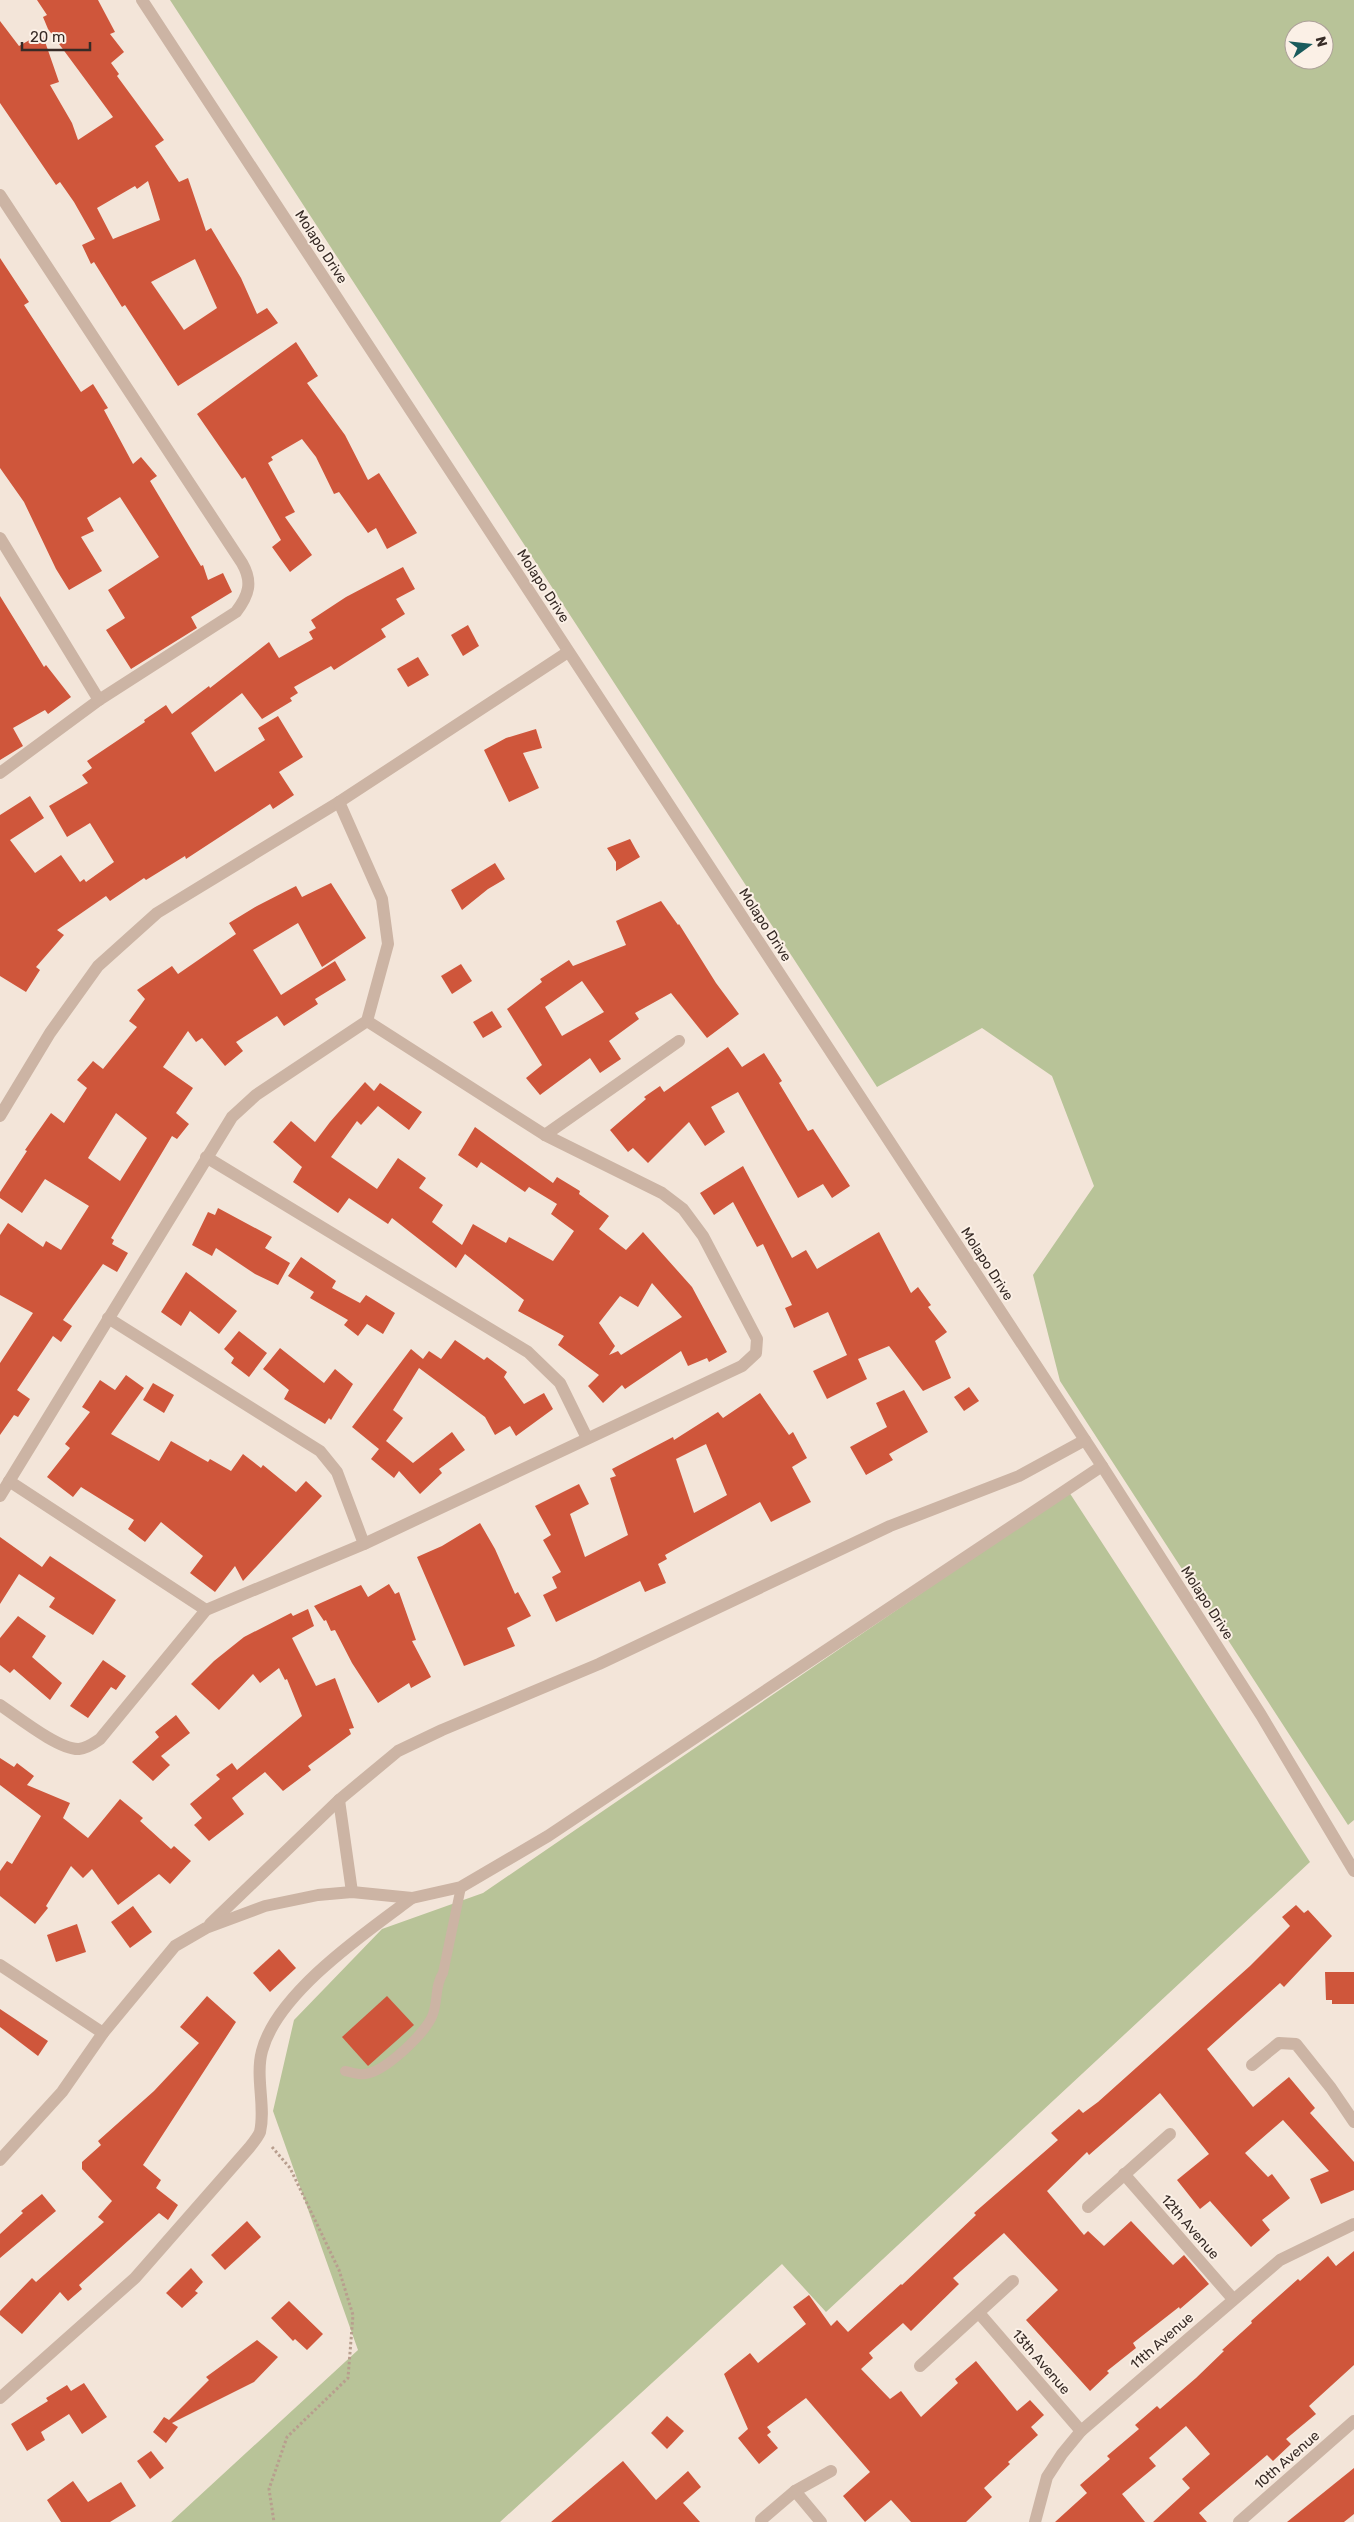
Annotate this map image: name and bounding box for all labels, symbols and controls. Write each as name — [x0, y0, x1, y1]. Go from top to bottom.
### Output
scale bar — [22, 20, 90, 52]
north arrow — [1284, 20, 1334, 70]
text: 20 m — [30, 28, 65, 46]
text: N — [1312, 35, 1331, 49]
street label: Molapo Drive — [291, 207, 351, 287]
street label: Molapo Drive — [513, 546, 573, 626]
street label: Molapo Drive — [735, 885, 795, 965]
street label: Molapo Drive — [957, 1224, 1017, 1304]
street label: Molapo Drive — [1177, 1563, 1237, 1643]
street label: 12th Avenue — [1157, 2191, 1223, 2263]
street label: 11th Avenue — [1127, 2309, 1197, 2373]
street label: 13th Avenue — [1008, 2326, 1074, 2398]
street label: 10th Avenue — [1251, 2427, 1323, 2493]

